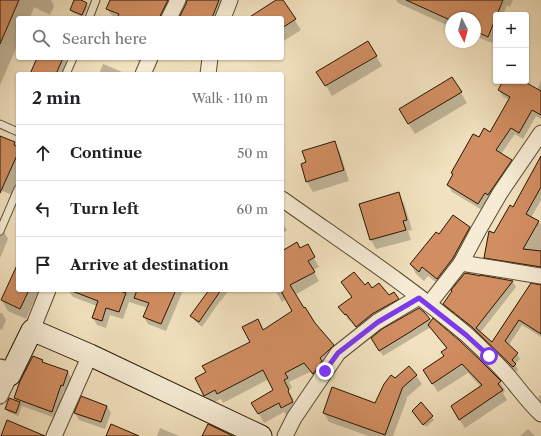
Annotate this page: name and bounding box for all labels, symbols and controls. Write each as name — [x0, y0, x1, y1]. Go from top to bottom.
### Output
north arrow — [445, 12, 481, 48]
map controls — [493, 12, 529, 84]
button: + — [493, 12, 529, 48]
search box — [16, 16, 284, 60]
icon: search — [30, 27, 52, 49]
text: Search here — [62, 29, 147, 48]
button: − — [493, 48, 529, 84]
text: 2 min — [32, 88, 81, 108]
text: Walk · 110 m — [192, 90, 268, 106]
icon: ahead — [32, 142, 54, 164]
text: Continue — [70, 143, 142, 162]
text: 50 m — [237, 145, 268, 161]
icon: left — [32, 198, 54, 220]
text: Turn left — [70, 199, 139, 218]
text: 60 m — [237, 201, 268, 217]
icon: arrive — [32, 254, 54, 276]
text: Arrive at destination — [70, 255, 229, 274]
route start — [480, 347, 498, 365]
route end — [316, 362, 334, 380]

